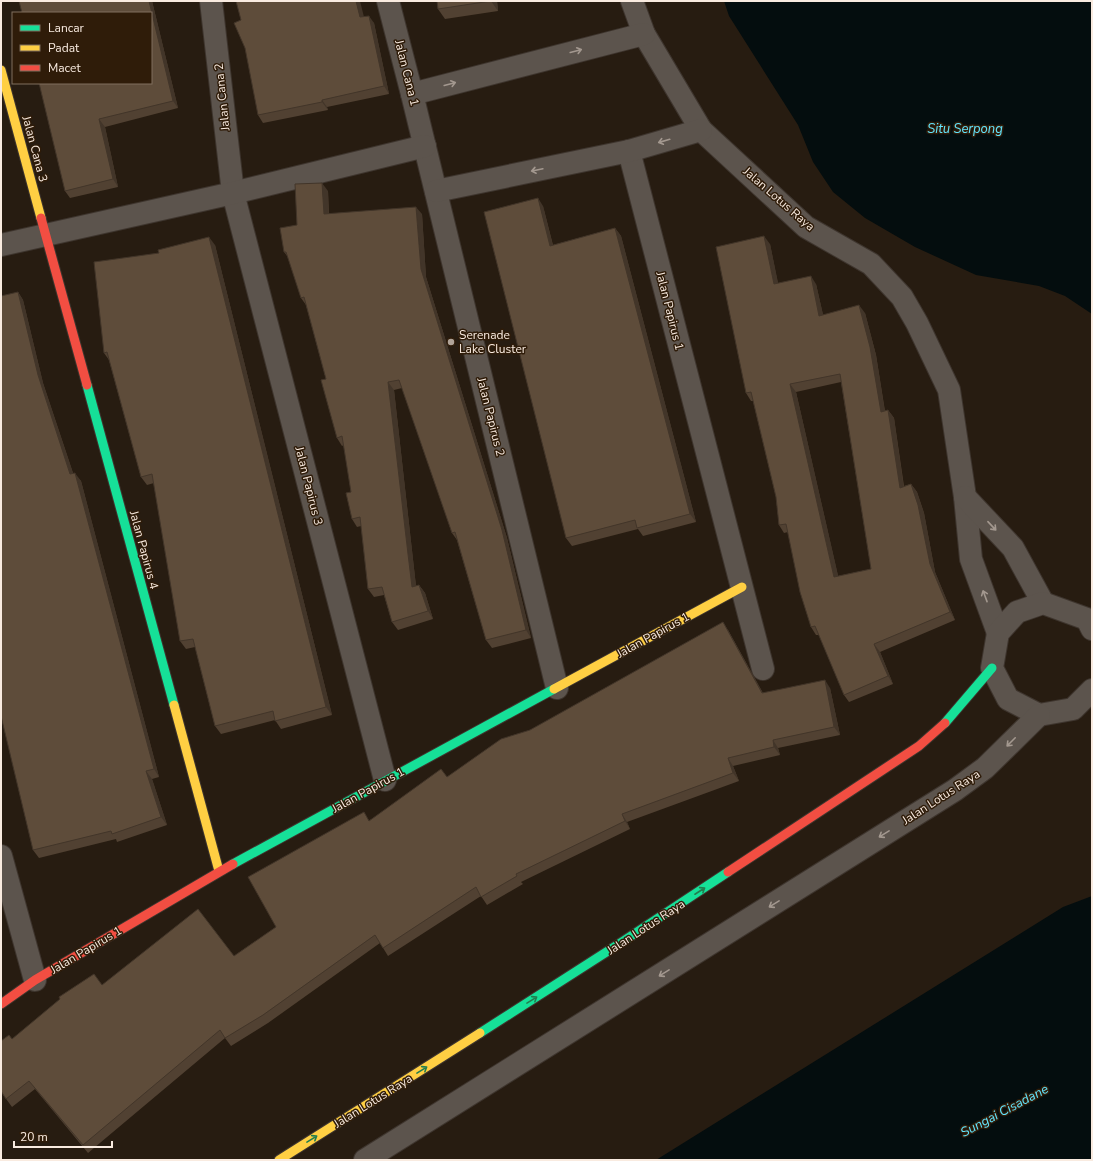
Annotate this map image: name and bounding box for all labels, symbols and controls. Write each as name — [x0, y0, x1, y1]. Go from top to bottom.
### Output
legend — [12, 12, 152, 84]
text: Lancar — [48, 20, 85, 36]
street label: Jalan Cana 1 — [391, 37, 423, 108]
text: Padat — [48, 40, 80, 56]
one-way arrow — [569, 47, 582, 55]
text: Macet — [48, 60, 81, 76]
street label: Jalan Cana 2 — [211, 62, 234, 133]
one-way arrow — [443, 80, 456, 87]
street label: Jalan Cana 3 — [18, 113, 51, 184]
water label: Situ Serpong — [927, 120, 1003, 138]
one-way arrow — [658, 138, 671, 145]
street label: Jalan Lotus Raya — [739, 163, 818, 234]
one-way arrow — [531, 166, 544, 174]
street label: Jalan Papirus 1 — [652, 269, 688, 352]
place label: Serenade Lake Cluster — [459, 327, 527, 357]
marker: Serenade Lake Cluster — [446, 337, 456, 347]
street label: Jalan Papirus 2 — [473, 375, 509, 458]
street label: Jalan Papirus 3 — [291, 444, 327, 527]
street label: Jalan Papirus 4 — [126, 508, 162, 591]
one-way arrow — [987, 521, 996, 531]
one-way arrow — [980, 591, 988, 603]
street label: Jalan Papirus 1 — [613, 608, 692, 662]
one-way arrow — [1006, 737, 1016, 747]
street label: Jalan Papirus 1 — [328, 763, 407, 817]
street label: Jalan Lotus Raya — [898, 766, 983, 829]
one-way arrow — [878, 831, 890, 839]
one-way arrow — [694, 887, 706, 895]
street label: Jalan Lotus Raya — [603, 896, 688, 959]
one-way arrow — [768, 900, 780, 908]
street label: Jalan Papirus 1 — [46, 922, 125, 978]
one-way arrow — [658, 968, 669, 977]
one-way arrow — [526, 996, 537, 1004]
one-way arrow — [416, 1065, 428, 1073]
street label: Jalan Lotus Raya — [330, 1070, 415, 1132]
water label: Sungai Cisadane — [957, 1080, 1052, 1142]
scale bar — [14, 1123, 112, 1149]
text: 20 m — [20, 1129, 48, 1145]
one-way arrow — [306, 1135, 317, 1143]

